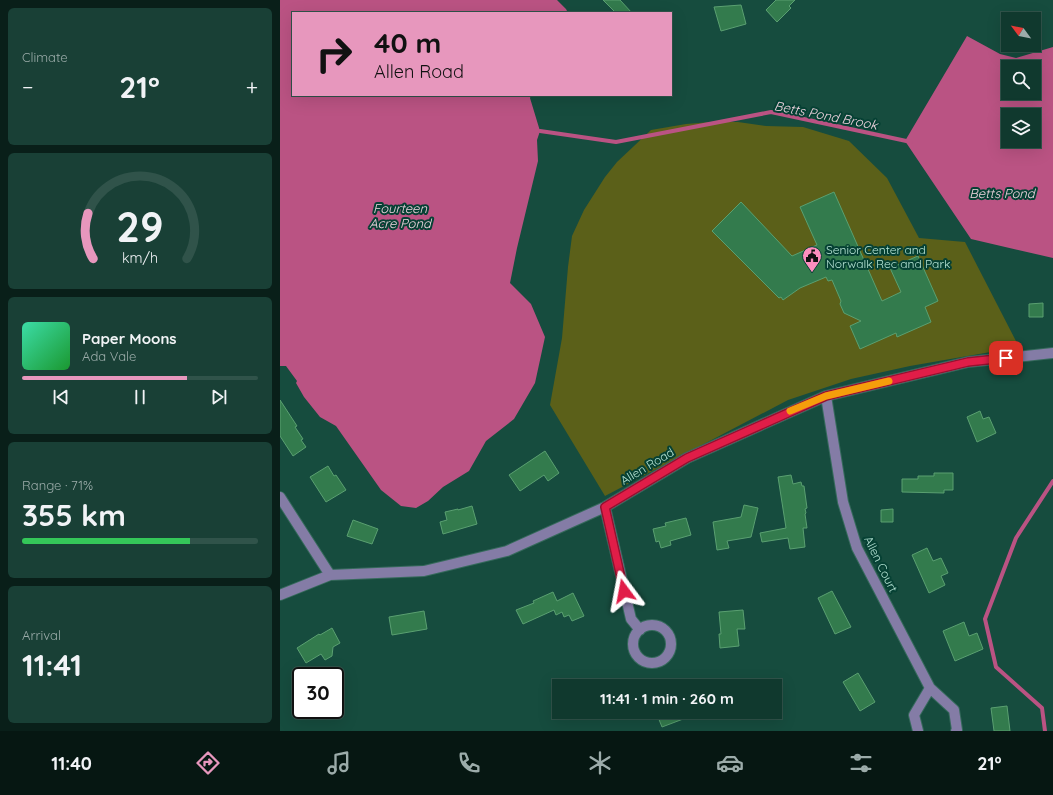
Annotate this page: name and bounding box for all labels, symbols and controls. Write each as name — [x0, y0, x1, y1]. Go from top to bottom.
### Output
north arrow — [1001, 12, 1041, 52]
map controls — [1001, 12, 1041, 148]
text: 40 m — [374, 25, 441, 60]
icon: right — [308, 28, 360, 80]
text: Climate — [22, 49, 68, 65]
text: Allen Road — [374, 60, 464, 83]
button: search — [1001, 60, 1041, 100]
text: 21° — [119, 68, 160, 106]
text: − — [22, 73, 33, 101]
text: + — [246, 73, 258, 101]
water label: Betts Pond Brook — [773, 97, 880, 133]
button: layers — [1001, 108, 1041, 148]
water label: Betts Pond — [969, 185, 1037, 201]
text: 29 — [116, 200, 164, 252]
water label: Fourteen Acre Pond — [369, 200, 433, 231]
place label: Senior Center and Norwalk Rec and Park — [826, 242, 950, 271]
public building icon: Senior Center and Norwalk Rec and Park — [801, 245, 823, 273]
text: km/h — [122, 248, 158, 266]
text: Paper Moons — [82, 329, 177, 348]
pin — [989, 341, 1023, 375]
icon: arrive — [995, 347, 1017, 369]
text: Ada Vale — [82, 348, 136, 364]
icon: previous — [50, 386, 72, 408]
icon: pause — [129, 386, 151, 408]
icon: next — [208, 386, 230, 408]
street label: Allen Road — [617, 444, 677, 488]
text: Range · 71% — [22, 477, 93, 493]
text: 355 km — [22, 496, 126, 534]
street label: Allen Court — [861, 533, 901, 595]
position arrow — [603, 570, 645, 612]
text: Arrival — [22, 627, 61, 643]
text: 11:41 — [22, 646, 82, 684]
speed limit sign: 30 — [292, 667, 344, 719]
text: 11:41 · 1 min · 260 m — [600, 689, 734, 708]
icon: directions — [194, 749, 222, 777]
icon: music — [325, 749, 353, 777]
icon: phone — [455, 749, 483, 777]
icon: climate — [586, 749, 614, 777]
icon: car — [716, 749, 744, 777]
icon: filters — [847, 749, 875, 777]
text: 11:40 — [51, 752, 92, 775]
text: 21° — [977, 752, 1002, 775]

